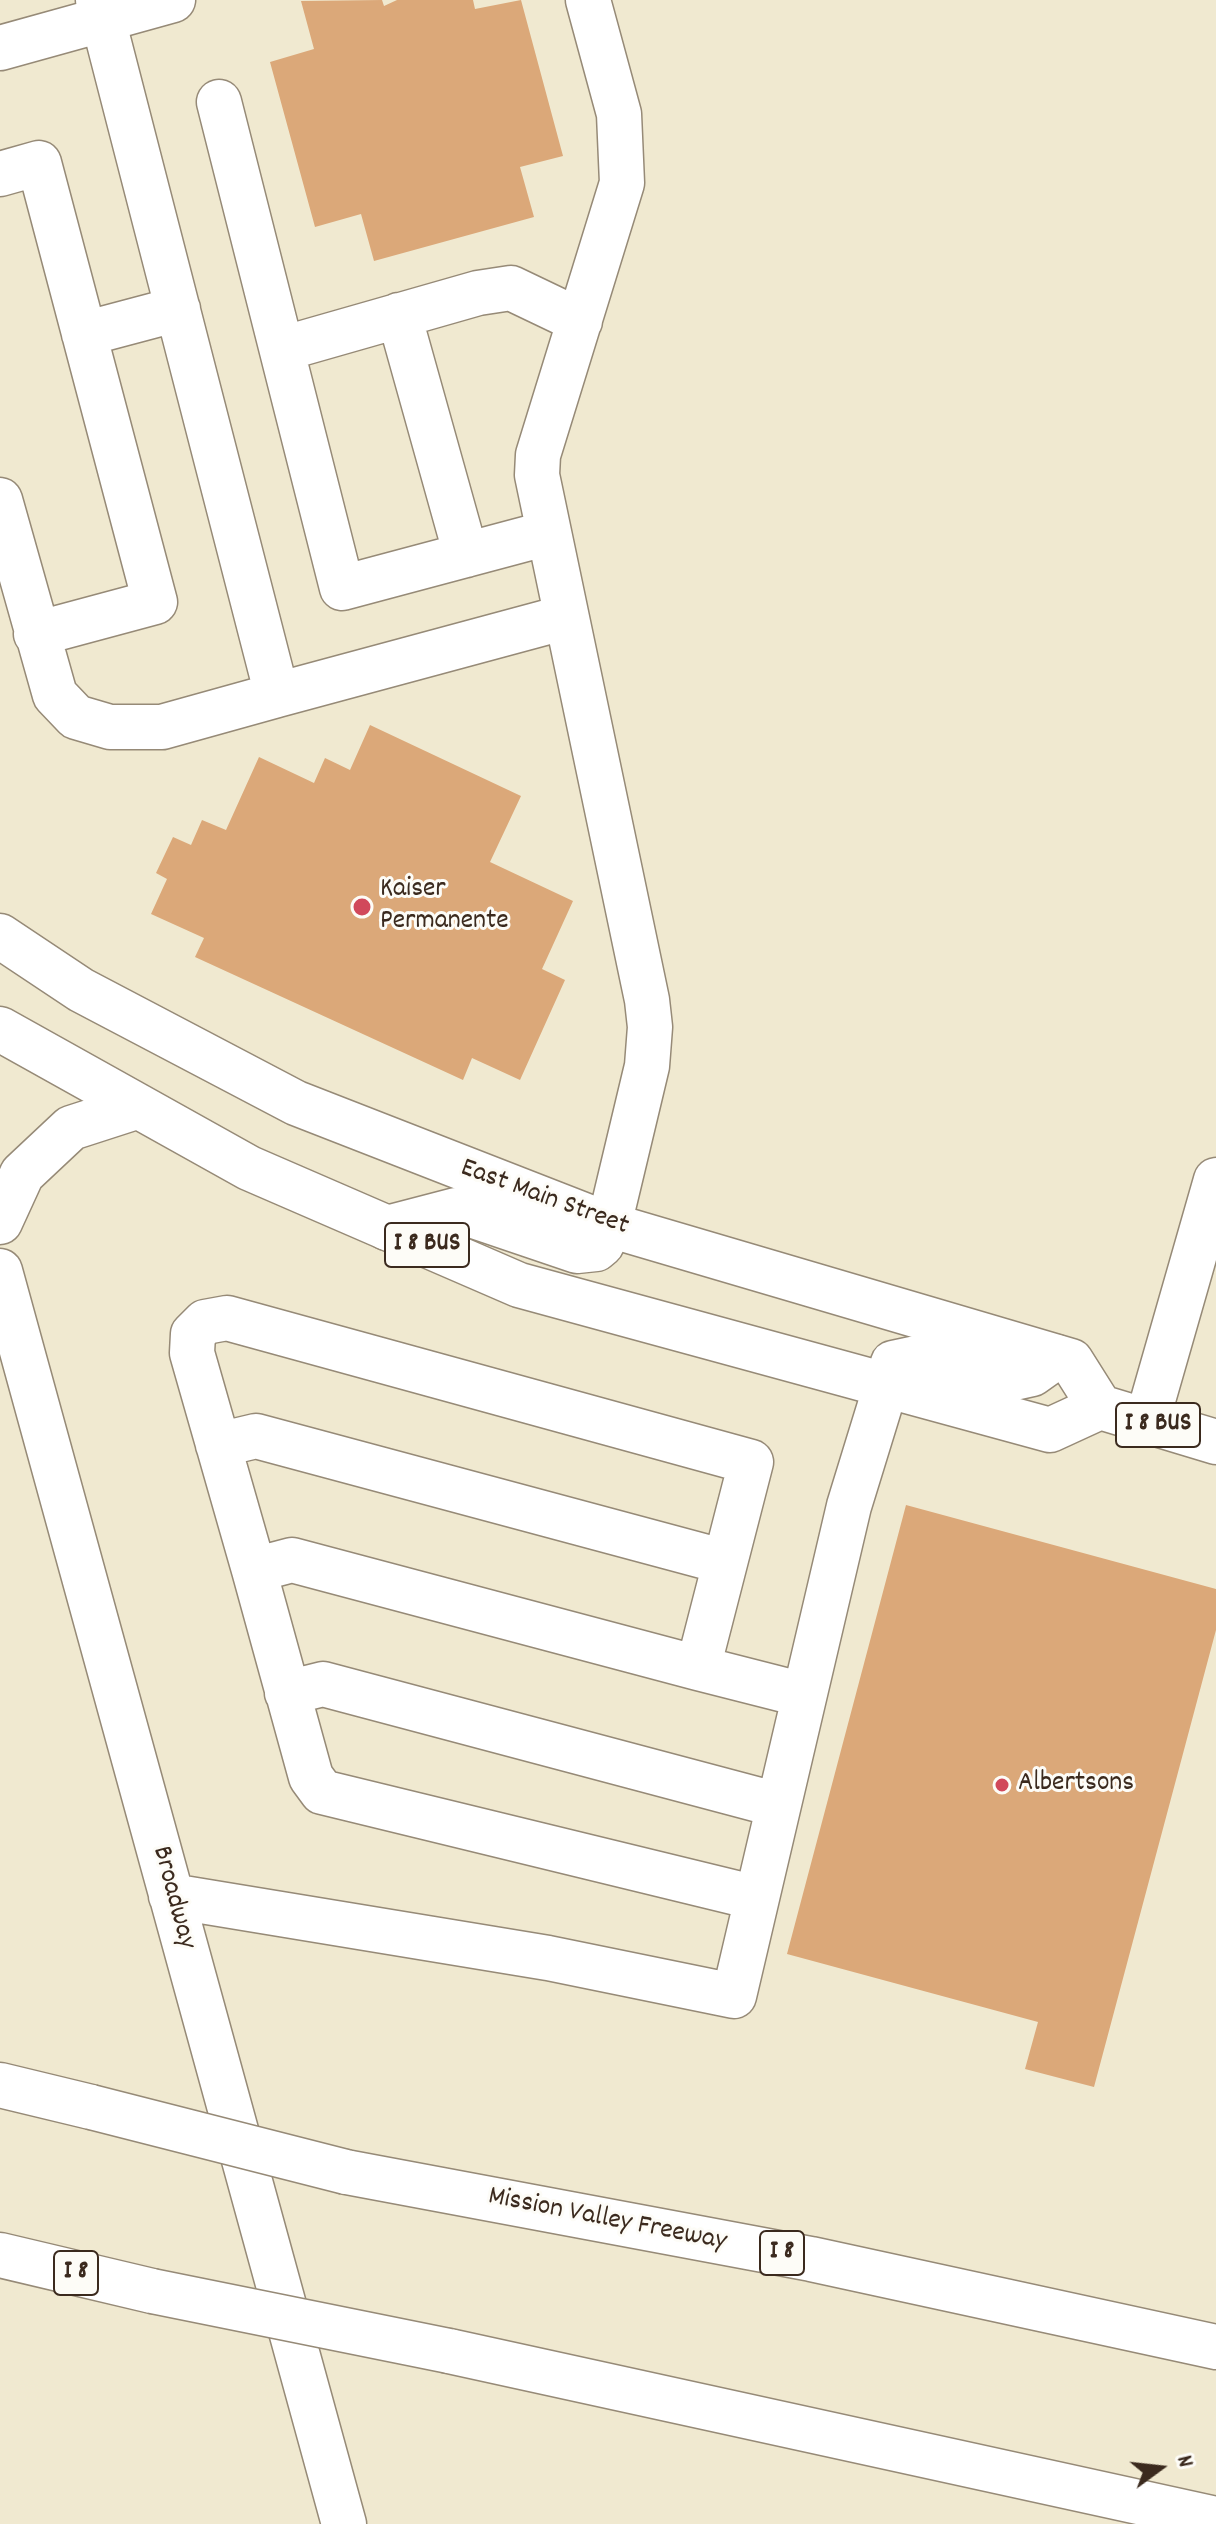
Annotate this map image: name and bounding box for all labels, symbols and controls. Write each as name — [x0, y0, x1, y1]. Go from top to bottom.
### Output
place label: Kaiser Permanente — [380, 874, 509, 940]
marker: Kaiser Permanente — [351, 896, 373, 918]
street label: East Main Street — [455, 1153, 633, 1245]
road number: I 8 BUS — [385, 1223, 469, 1267]
road number: I 8 BUS — [1116, 1403, 1200, 1447]
place label: Albertsons — [1018, 1768, 1134, 1802]
marker: Albertsons — [993, 1776, 1011, 1794]
street label: Broadway — [142, 1843, 202, 1953]
street label: Mission Valley Freeway — [485, 2181, 729, 2261]
road number: I 8 — [760, 2231, 804, 2275]
road number: I 8 — [54, 2251, 98, 2295]
north arrow — [1120, 2428, 1200, 2508]
text: N — [1167, 2452, 1200, 2471]

